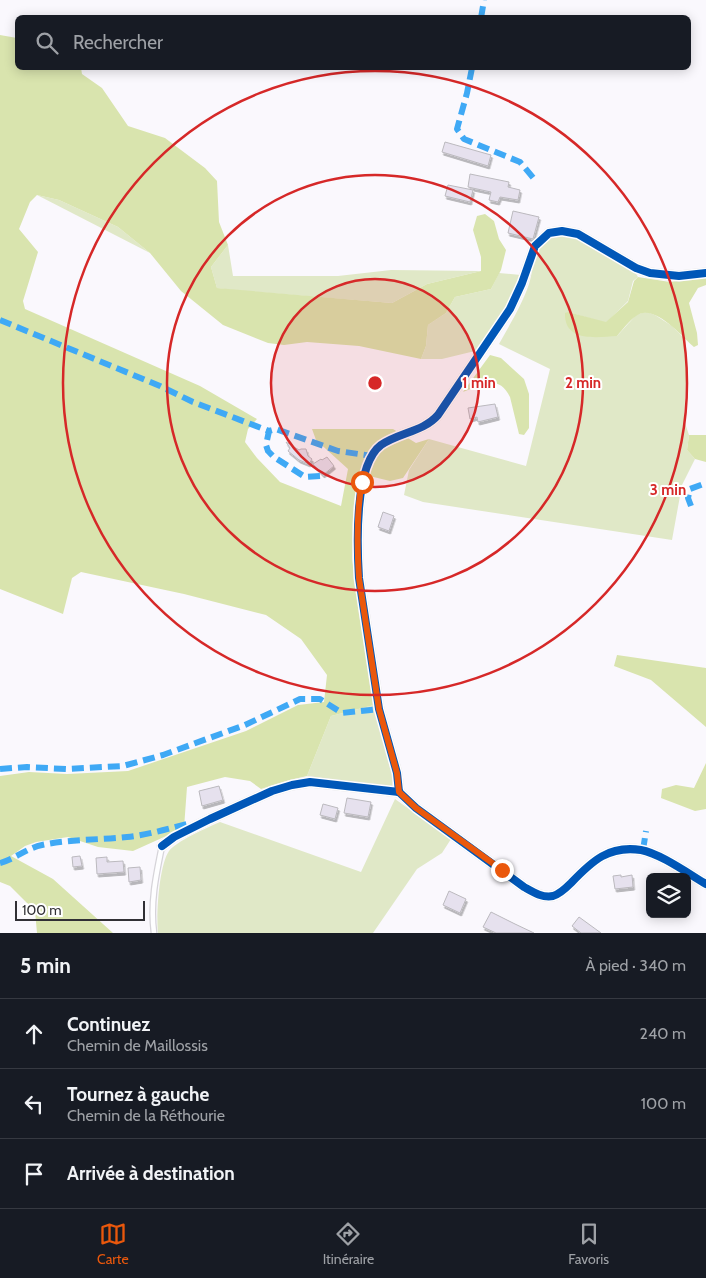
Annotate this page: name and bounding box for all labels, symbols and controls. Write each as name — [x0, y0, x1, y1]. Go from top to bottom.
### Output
search box — [15, 15, 691, 70]
icon: search — [33, 29, 61, 57]
text: Rechercher — [73, 31, 163, 54]
centre of rings — [366, 374, 384, 392]
text: 1 min — [462, 374, 496, 392]
text: 2 min — [565, 374, 601, 392]
route start — [351, 471, 374, 494]
text: 3 min — [650, 481, 686, 499]
route end — [491, 859, 514, 882]
map controls — [646, 873, 691, 918]
button: layers — [646, 873, 691, 918]
scale bar — [15, 898, 145, 921]
text: 100 m — [22, 901, 62, 919]
text: 5 min — [20, 953, 71, 978]
text: À pied · 340 m — [585, 956, 686, 975]
text: Continuez — [67, 1013, 150, 1036]
icon: ahead — [20, 1020, 48, 1048]
text: 240 m — [640, 1024, 686, 1043]
text: Chemin de Maillossis — [67, 1036, 208, 1055]
text: Tournez à gauche — [67, 1083, 209, 1106]
icon: left — [20, 1090, 48, 1118]
text: 100 m — [641, 1094, 686, 1113]
text: Chemin de la Réthourie — [67, 1106, 225, 1125]
icon: arrive — [20, 1160, 48, 1188]
text: Arrivée à destination — [67, 1162, 235, 1185]
tab: Carte — [97, 1220, 129, 1268]
tab: Itinéraire — [323, 1220, 374, 1268]
tab: Favoris — [568, 1220, 609, 1268]

